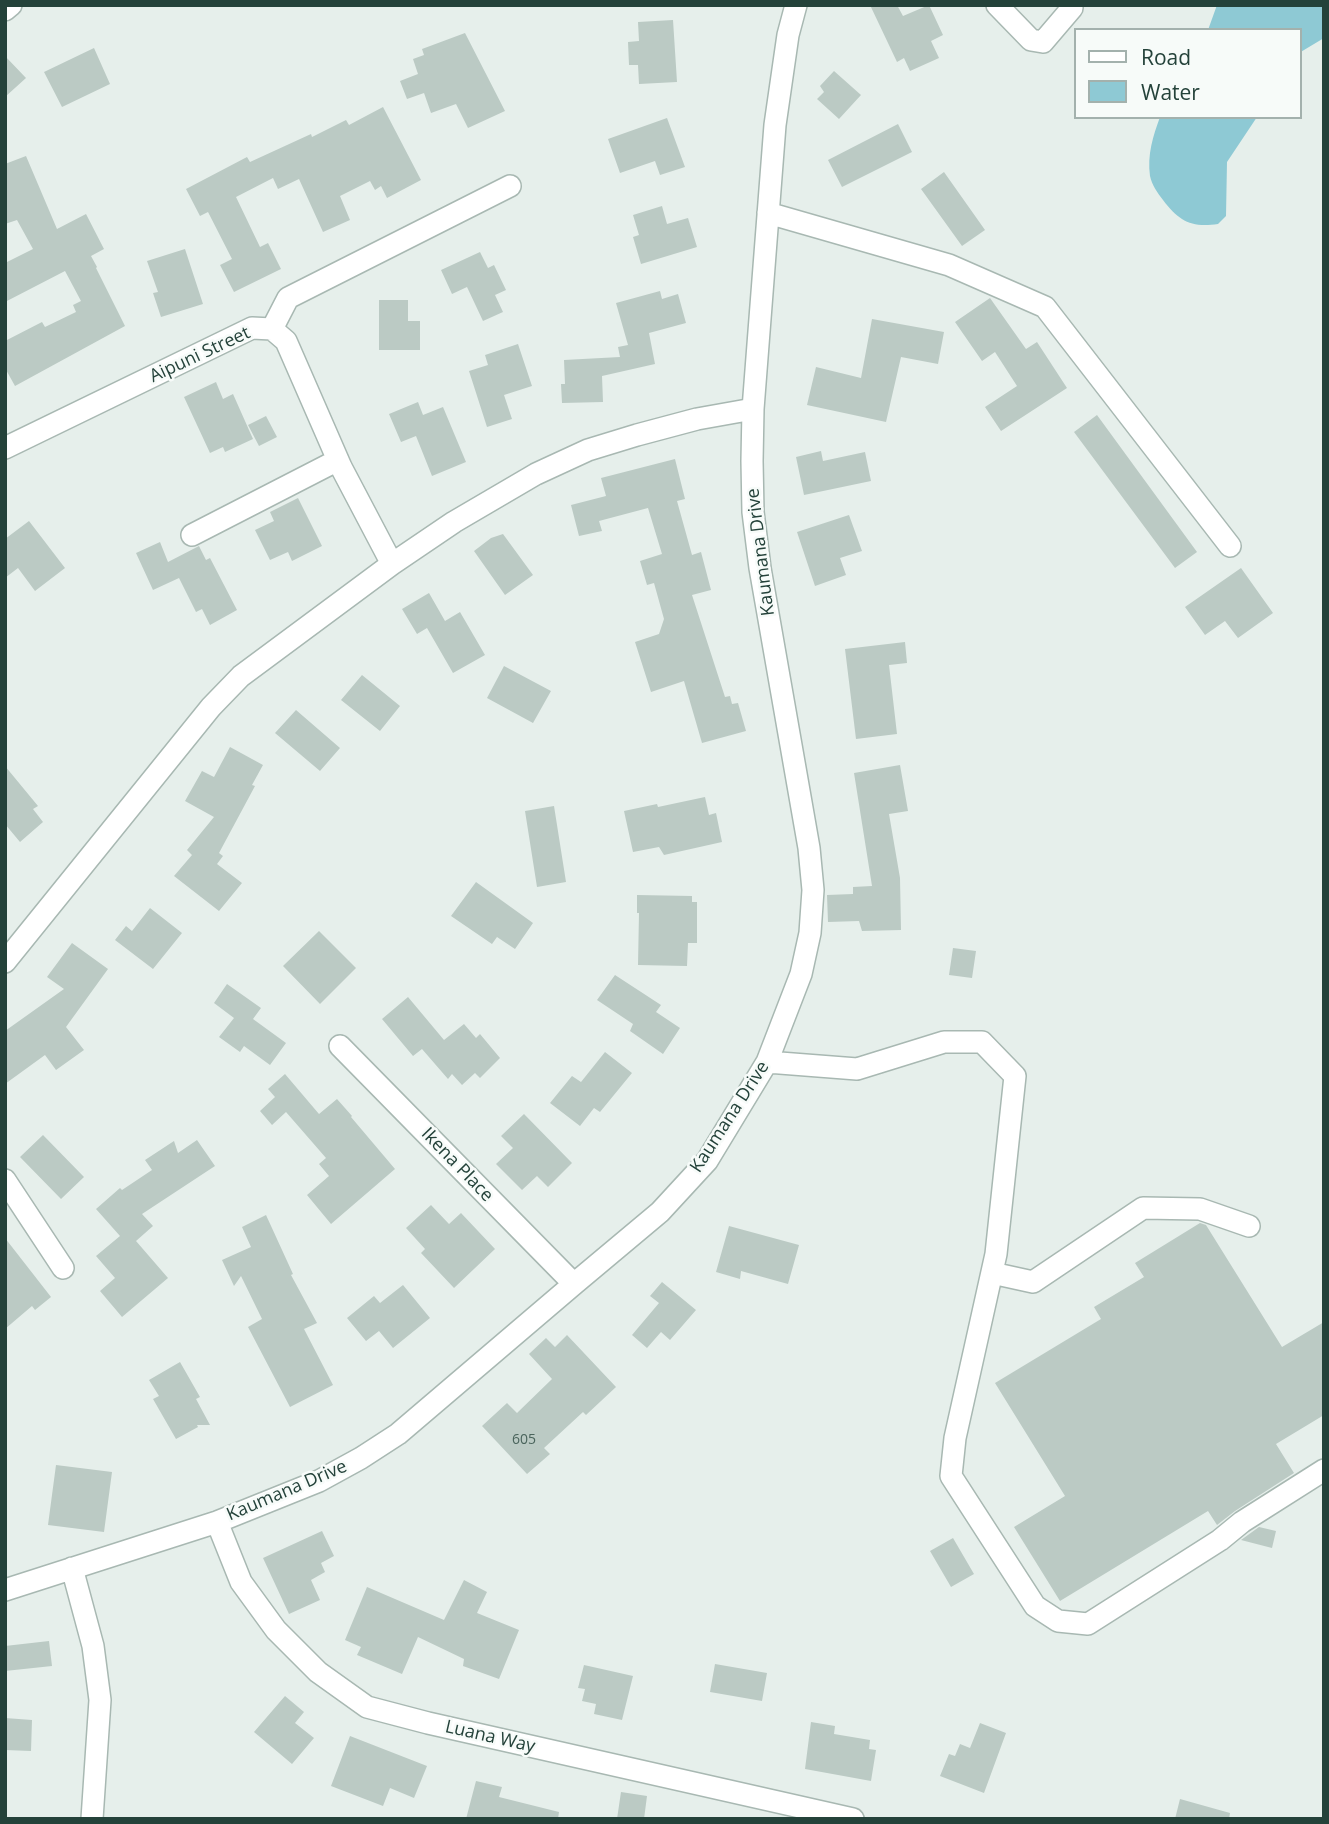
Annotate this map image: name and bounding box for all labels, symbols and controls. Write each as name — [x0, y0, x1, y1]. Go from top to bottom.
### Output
legend — [1074, 28, 1301, 119]
text: Road — [1141, 43, 1191, 71]
text: Water — [1141, 78, 1200, 106]
street label: Aipuni Street — [146, 322, 254, 388]
street label: Kaumana Drive — [742, 487, 780, 617]
street label: Kaumana Drive — [686, 1057, 774, 1177]
street label: Ikena Place — [416, 1124, 498, 1206]
house number: 605 — [512, 1432, 536, 1448]
street label: Kaumana Drive — [224, 1456, 350, 1526]
street label: Luana Way — [443, 1716, 537, 1758]

